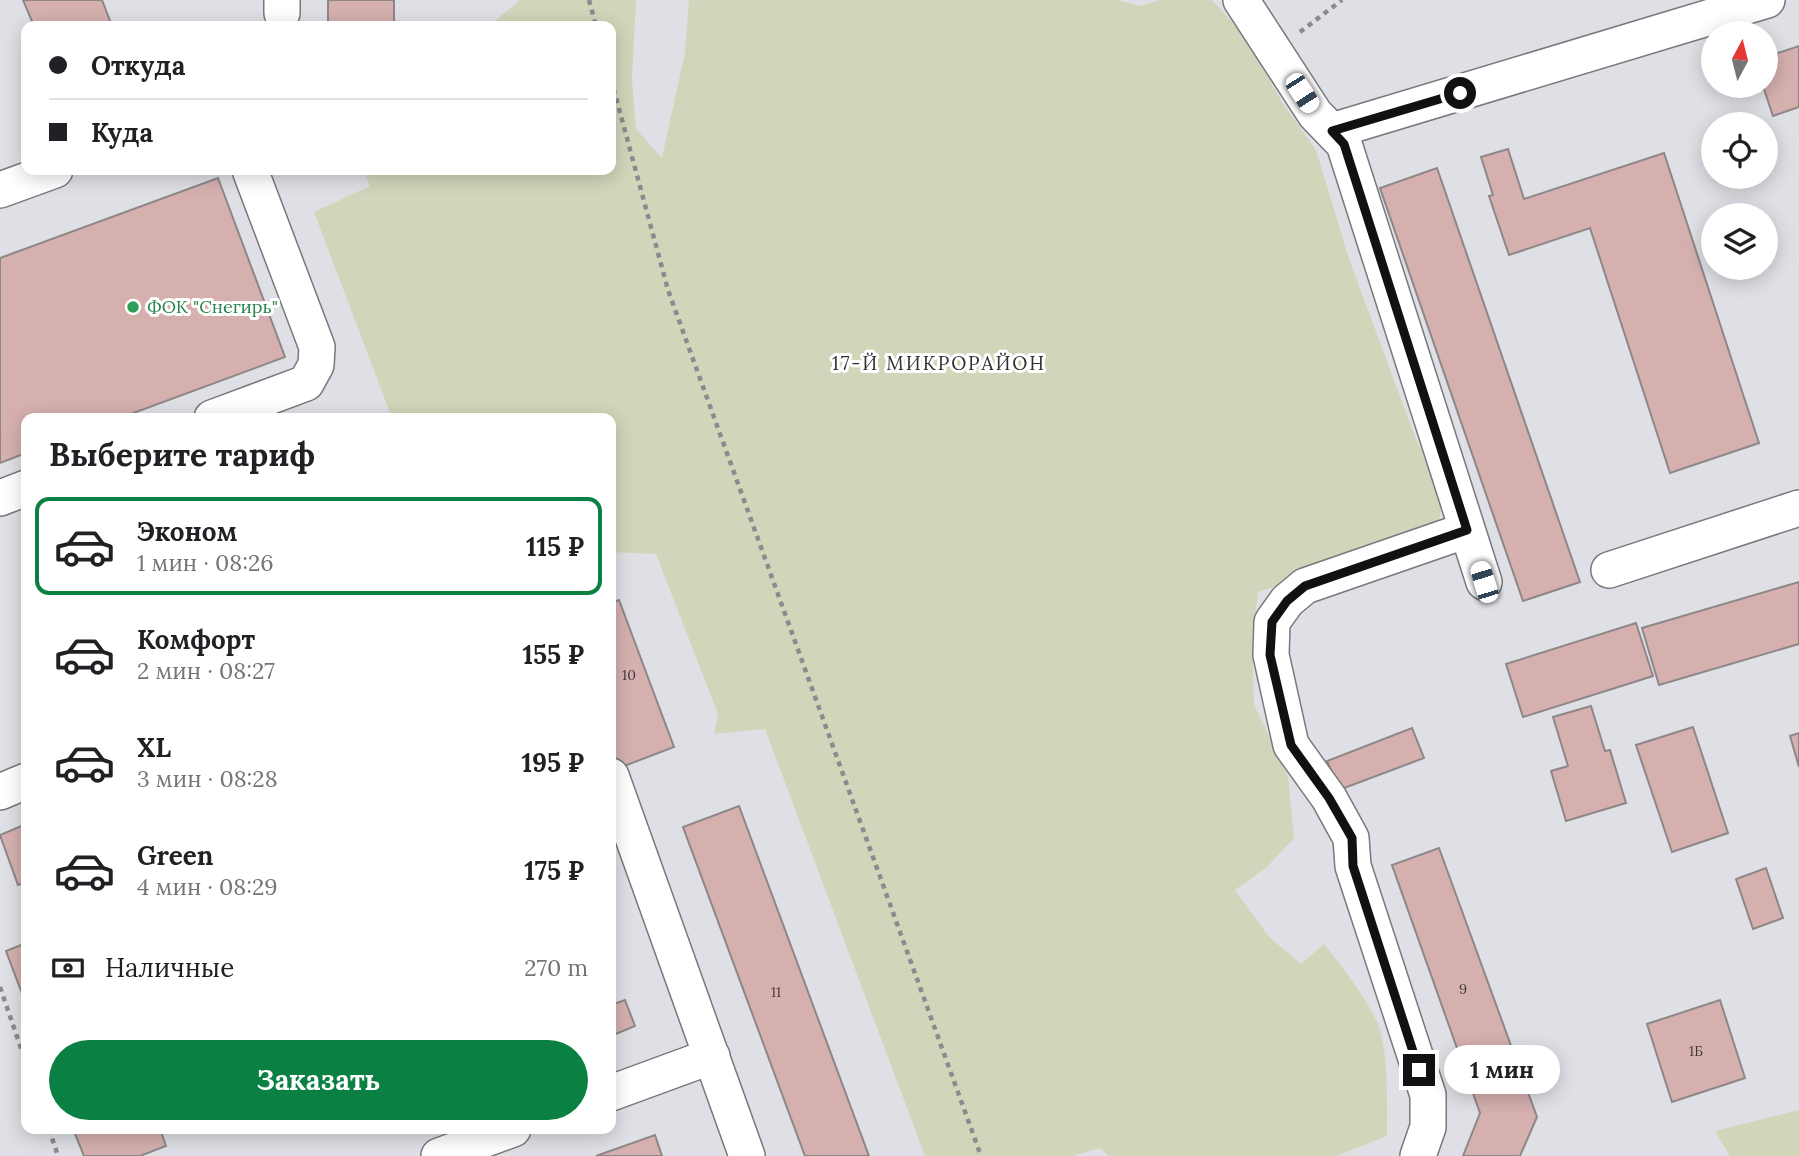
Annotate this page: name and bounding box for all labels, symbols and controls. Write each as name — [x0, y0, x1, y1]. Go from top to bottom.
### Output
north arrow — [1701, 21, 1778, 98]
map controls — [1701, 21, 1778, 280]
text: Откуда — [91, 49, 185, 82]
car — [1282, 70, 1323, 116]
route start — [1444, 77, 1476, 109]
button: locate — [1701, 112, 1778, 189]
text: Куда — [91, 116, 153, 149]
button: layers — [1701, 203, 1778, 280]
place label: ФОК "Снегирь" — [147, 295, 278, 318]
marker: ФОК "Снегирь" — [125, 299, 141, 315]
district label: 17-Й МИКРОРАЙОН — [832, 351, 1046, 375]
text: Выберите тариф — [49, 434, 315, 475]
icon: car — [53, 515, 116, 578]
text: Эконом — [137, 515, 237, 548]
text: 115 ₽ — [526, 530, 584, 563]
text: 1 мин · 08:26 — [137, 548, 274, 577]
car — [1468, 559, 1501, 605]
icon: car — [53, 623, 116, 686]
text: Комфорт — [137, 623, 255, 656]
text: 155 ₽ — [522, 638, 584, 671]
text: 2 мин · 08:27 — [137, 656, 275, 685]
house number: 10 — [622, 666, 636, 684]
icon: car — [53, 731, 116, 794]
text: XL — [137, 731, 171, 764]
text: 195 ₽ — [521, 746, 584, 779]
text: 3 мин · 08:28 — [137, 764, 278, 793]
icon: car — [53, 839, 116, 902]
text: Green — [137, 839, 213, 872]
text: 175 ₽ — [524, 854, 584, 887]
text: 4 мин · 08:29 — [137, 872, 278, 901]
icon: cash — [49, 949, 87, 987]
text: Наличные — [105, 951, 234, 984]
text: 270 m — [524, 953, 588, 982]
house number: 9 — [1459, 980, 1467, 998]
house number: 11 — [771, 983, 781, 1001]
button: Заказать — [49, 1040, 588, 1120]
house number: 1Б — [1689, 1042, 1703, 1060]
callout: 1 мин — [1444, 1046, 1559, 1094]
route end — [1403, 1054, 1435, 1086]
text: 1 мин — [1470, 1055, 1534, 1084]

